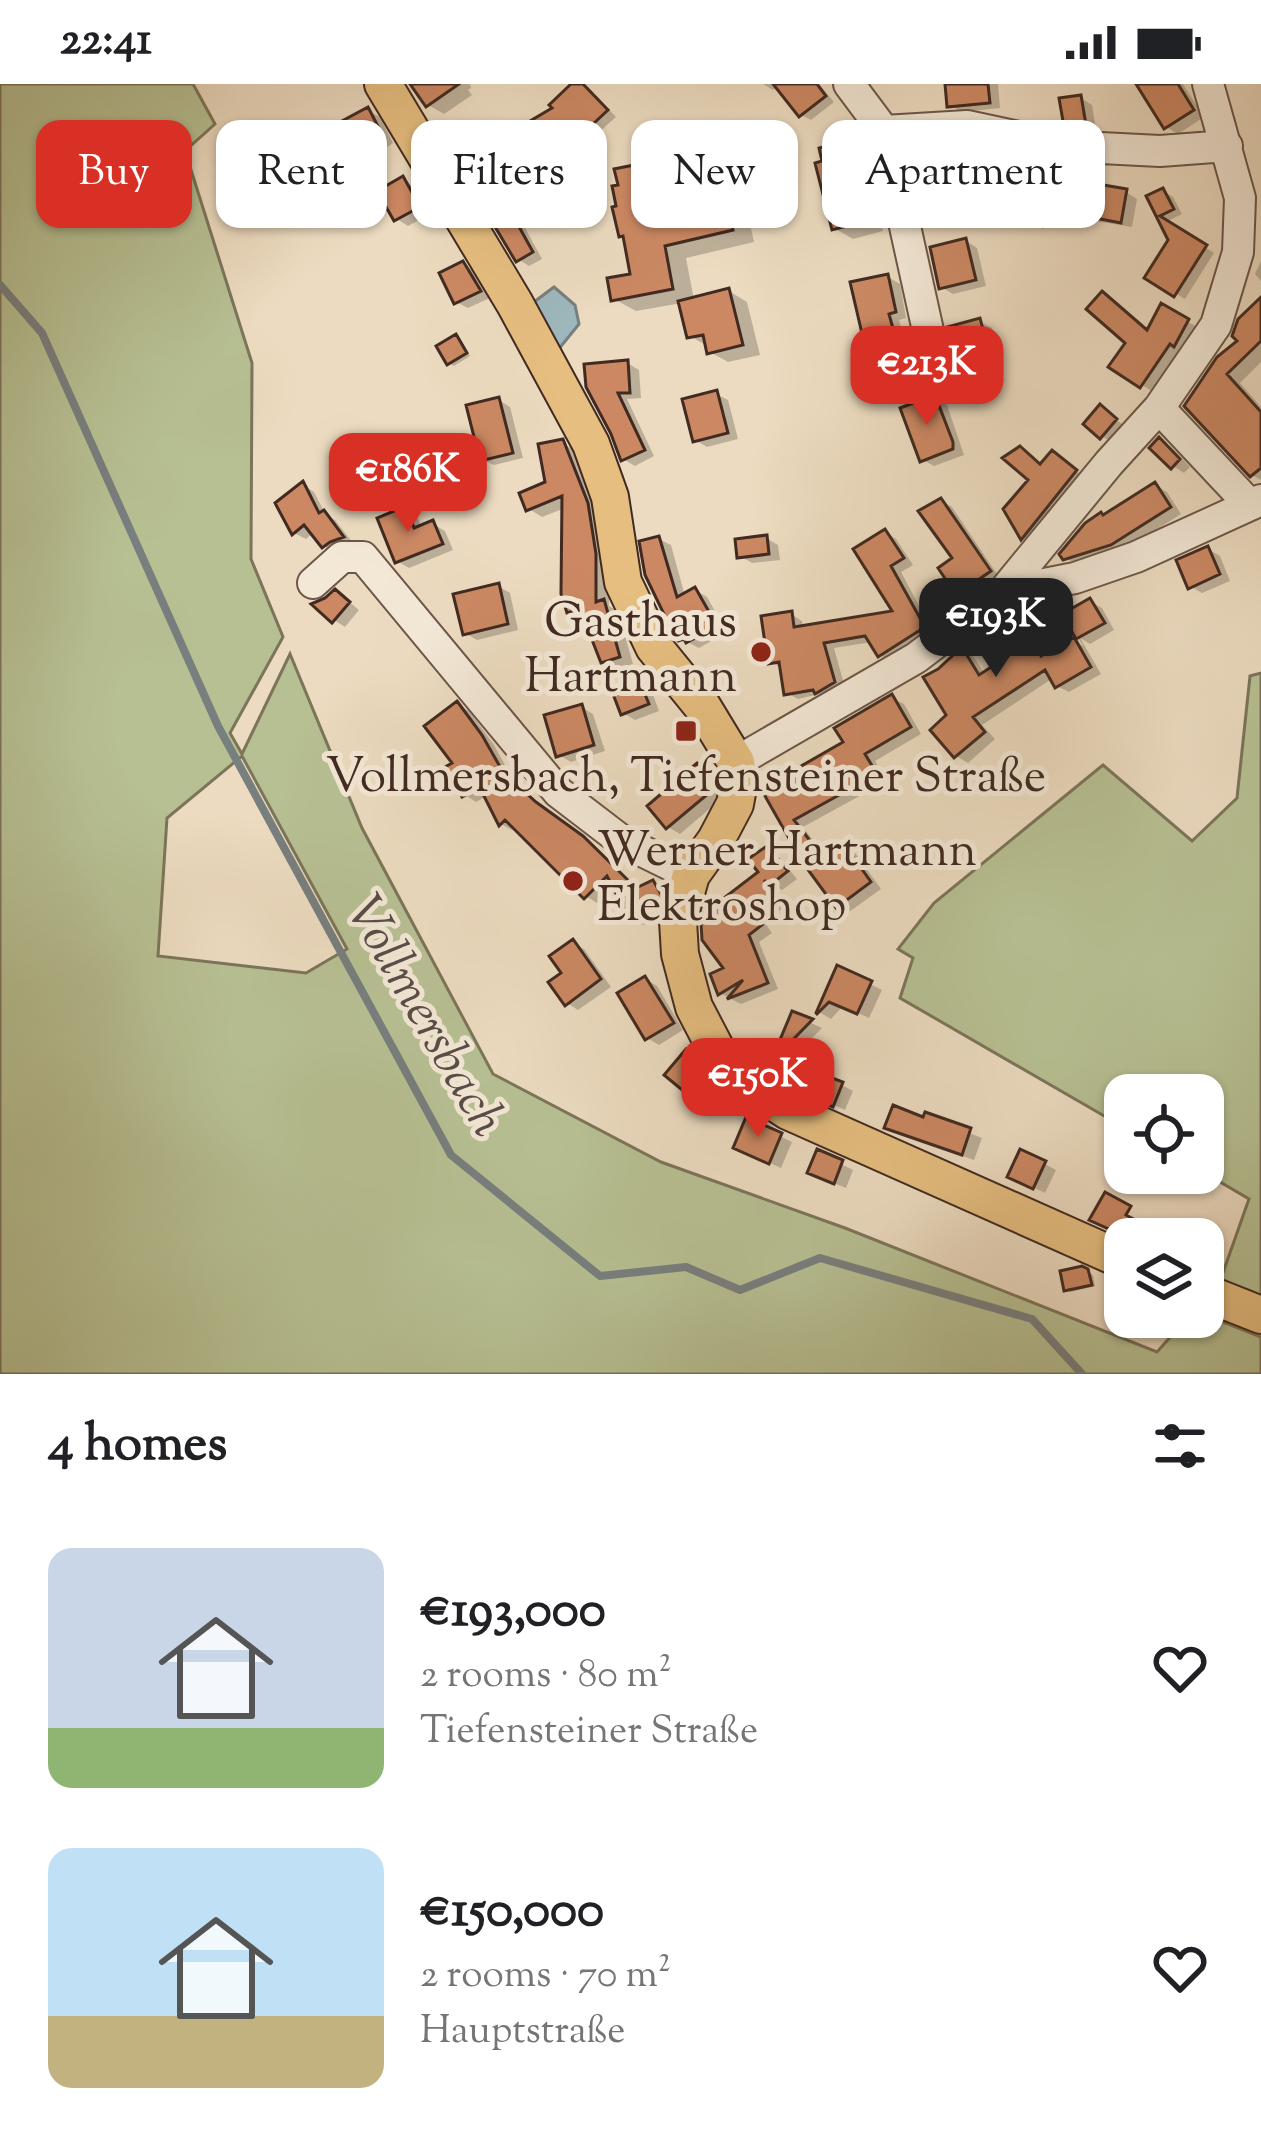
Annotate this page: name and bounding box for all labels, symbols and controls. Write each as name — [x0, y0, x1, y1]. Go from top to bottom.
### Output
text: 22:41 — [60, 10, 152, 75]
chip: Buy — [36, 120, 192, 228]
chip: Rent — [216, 120, 387, 228]
chip: Filters — [411, 120, 607, 228]
chip: New — [631, 120, 798, 228]
chip: Apartment — [822, 120, 1105, 228]
pin: €213K — [843, 326, 1011, 428]
text: €213K — [877, 337, 977, 393]
pin: €186K — [324, 433, 492, 535]
text: €186K — [356, 444, 460, 500]
pin: €193K — [912, 578, 1080, 680]
text: €193K — [946, 589, 1046, 645]
place label: Gasthaus Hartmann — [525, 590, 737, 714]
marker: Gasthaus Hartmann — [748, 639, 774, 665]
marker: Vollmersbach, Tiefensteiner Straße — [673, 718, 699, 744]
place label: Vollmersbach, Tiefensteiner Straße — [326, 745, 1046, 814]
place label: Werner Hartmann Elektroshop — [597, 819, 977, 943]
marker: Werner Hartmann Elektroshop — [560, 868, 586, 894]
water label: Vollmersbach — [325, 883, 522, 1151]
pin: €150K — [674, 1038, 842, 1140]
text: €150K — [708, 1049, 808, 1105]
map controls — [1104, 1074, 1224, 1338]
button: locate — [1104, 1074, 1224, 1194]
button: layers — [1104, 1218, 1224, 1338]
text: 4 homes — [48, 1410, 227, 1483]
icon: filters — [1147, 1413, 1213, 1479]
text: €193,000 — [420, 1576, 606, 1649]
icon: home — [144, 1596, 288, 1740]
icon: heart — [1147, 1635, 1213, 1701]
text: 2 rooms · 80 m² — [420, 1649, 672, 1705]
text: Tiefensteiner Straße — [420, 1705, 758, 1761]
text: €150,000 — [420, 1876, 604, 1949]
icon: home — [144, 1896, 288, 2040]
icon: heart — [1147, 1935, 1213, 2001]
text: 2 rooms · 70 m² — [420, 1949, 671, 2005]
text: Hauptstraße — [420, 2005, 626, 2061]

